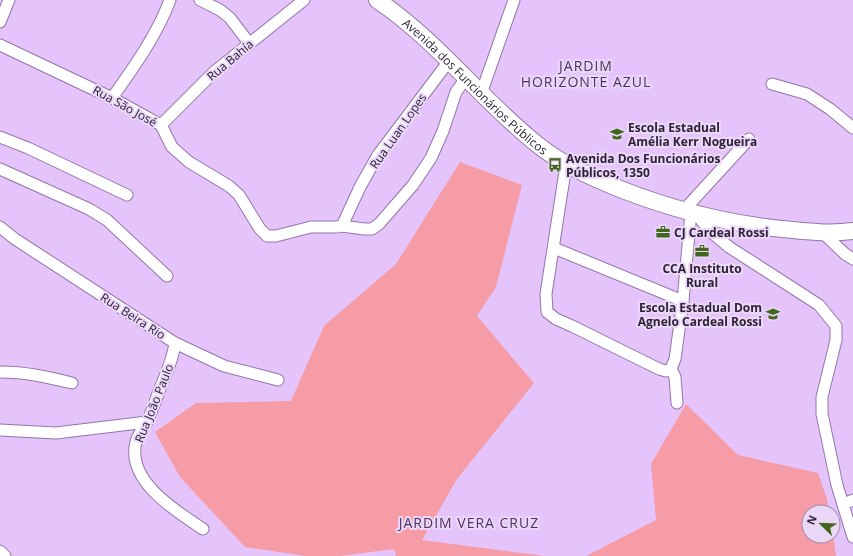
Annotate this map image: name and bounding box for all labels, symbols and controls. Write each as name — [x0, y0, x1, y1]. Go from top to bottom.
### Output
street label: Avenida dos Funcionários Públicos — [399, 14, 552, 158]
street label: Rua Bahía — [203, 35, 257, 85]
district label: JARDIM HORIZONTE AZUL — [521, 56, 651, 91]
street label: Rua São José — [90, 81, 160, 131]
street label: Rua Luan Lopes — [366, 90, 431, 172]
place label: Escola Estadual Amélia Kerr Nogueira — [628, 119, 757, 150]
school or university icon: Escola Estadual Amélia Kerr Nogueira — [609, 126, 625, 142]
place label: Avenida Dos Funcionários Públicos, 1350 — [566, 150, 720, 181]
bus stop icon: Avenida Dos Funcionários Públicos, 1350 — [547, 157, 563, 173]
office icon: CJ Cardeal Rossi — [655, 224, 671, 240]
place label: CJ Cardeal Rossi — [674, 224, 769, 241]
office icon: CCA Instituto Rural — [694, 243, 710, 259]
place label: CCA Instituto Rural — [662, 260, 742, 291]
street label: Rua Beira Rio — [97, 289, 169, 343]
place label: Escola Estadual Dom Agnelo Cardeal Rossi — [638, 299, 762, 330]
school or university icon: Escola Estadual Dom Agnelo Cardeal Rossi — [765, 306, 781, 322]
street label: Rua João Paulo — [130, 361, 178, 445]
north arrow — [801, 504, 841, 544]
district label: JARDIM VERA CRUZ — [397, 513, 539, 532]
text: N — [803, 513, 820, 527]

